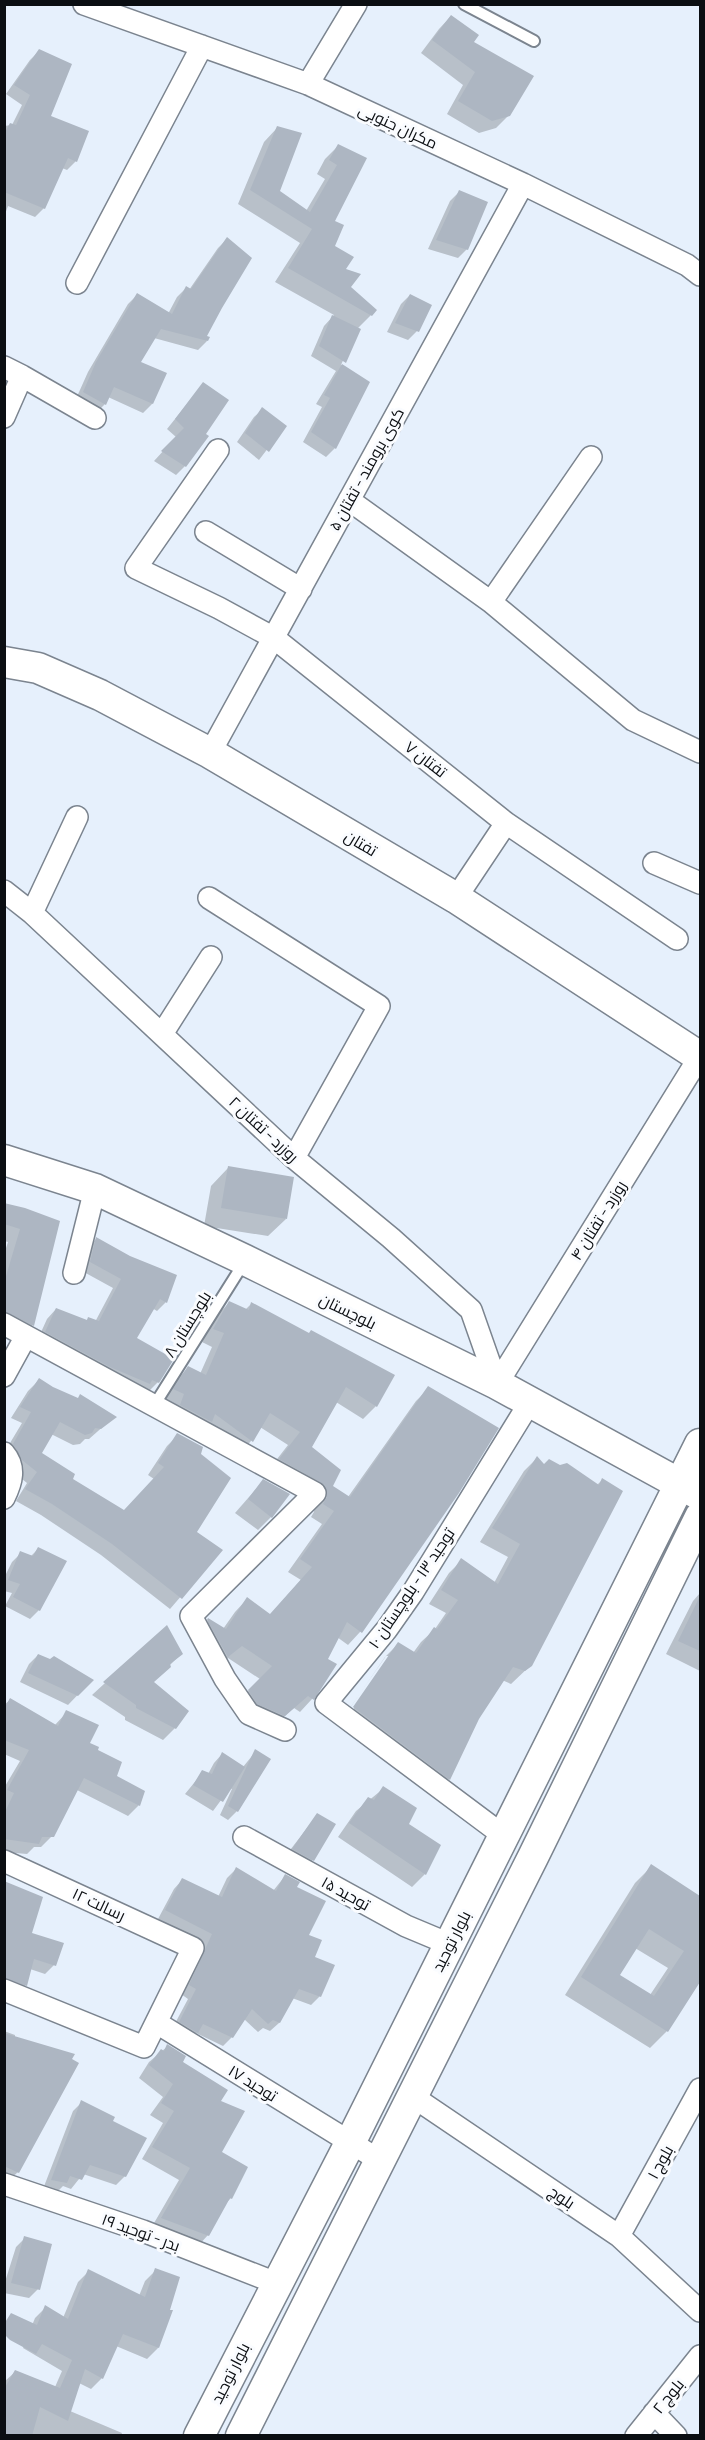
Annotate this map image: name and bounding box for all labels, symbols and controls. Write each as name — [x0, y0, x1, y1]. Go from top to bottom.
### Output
street label: مکران جنوبی — [355, 99, 441, 154]
street label: کوی برومند - تفتان ۵ — [324, 404, 409, 534]
street label: تفتان ۷ — [400, 736, 452, 783]
street label: تفتان — [341, 826, 382, 862]
street label: روزرد - تفتان ۲ — [224, 1092, 303, 1167]
street label: روزرد - تفتان ۴ — [566, 1176, 631, 1264]
street label: بلوچستان ۸ — [159, 1287, 217, 1362]
street label: بلوچستان — [315, 1289, 380, 1335]
street label: توحید ۱۳ - بلوچستان ۱۰ — [363, 1524, 461, 1653]
street label: توحید ۱۵ — [318, 1872, 374, 1915]
street label: رسالت ۱۲ — [69, 1883, 129, 1925]
street label: بلوار توحید — [427, 1907, 475, 1975]
street label: توحید ۱۷ — [225, 2060, 282, 2106]
street label: بلوچ ۱ — [643, 2141, 679, 2184]
street label: بلوچ — [544, 2181, 579, 2215]
street label: بدر - توحید ۱۹ — [99, 2209, 183, 2255]
street label: بلوار توحید — [206, 2339, 254, 2407]
street label: بلوچ ۲ — [648, 2374, 690, 2419]

